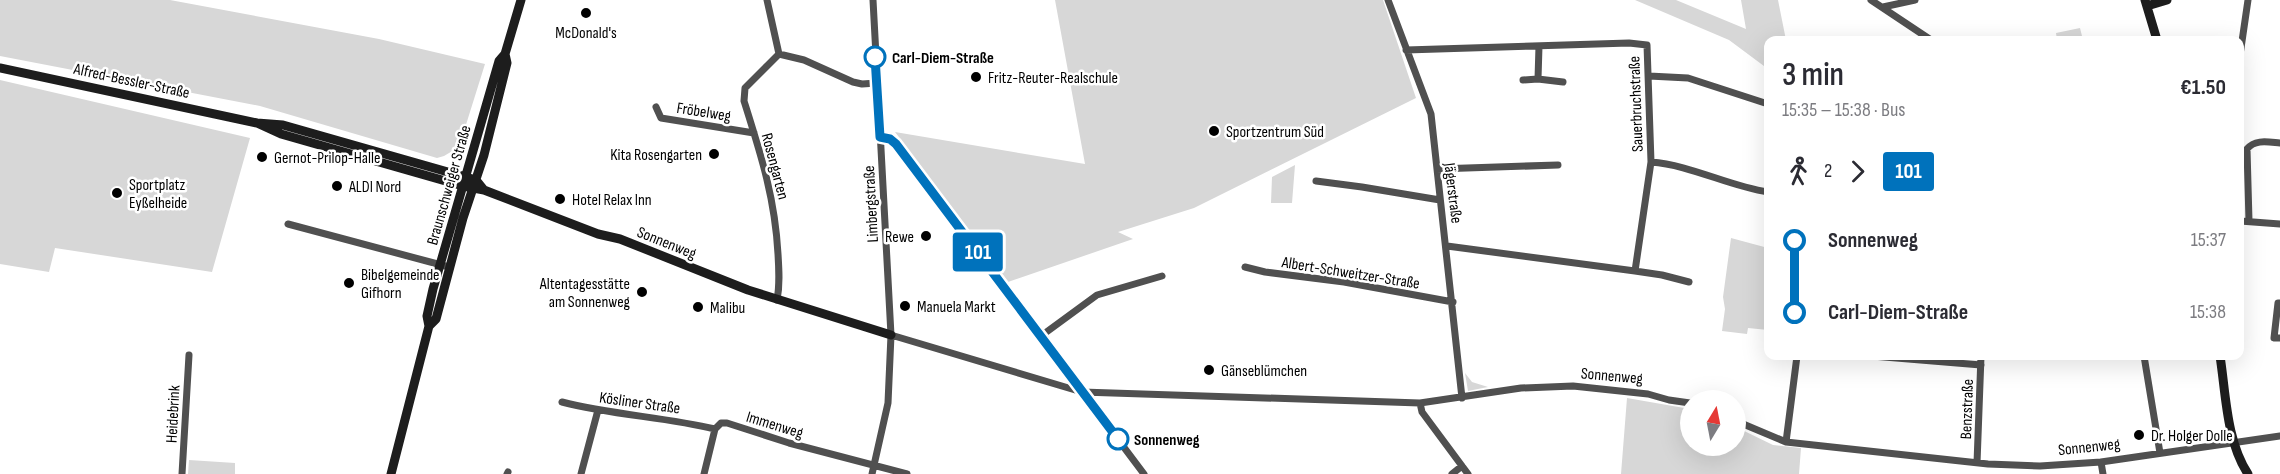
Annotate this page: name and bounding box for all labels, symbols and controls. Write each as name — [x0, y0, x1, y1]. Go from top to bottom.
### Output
marker: McDonald's — [579, 6, 593, 20]
place label: McDonald's — [555, 24, 617, 43]
marker: Carl-Diem-Straße — [864, 46, 886, 68]
place label: Carl-Diem-Straße — [892, 49, 994, 68]
text: 3 min — [1782, 55, 1844, 95]
street label: Sauerbruchstraße — [1625, 56, 1648, 152]
street label: Alfred-Bessler-Straße — [71, 60, 191, 103]
place label: Fritz-Reuter-Realschule — [988, 69, 1118, 88]
marker: Fritz-Reuter-Realschule — [969, 70, 983, 84]
text: €1.50 — [2180, 74, 2226, 101]
text: 15:35 – 15:38 · Bus — [1782, 98, 1905, 122]
street label: Fröbelweg — [675, 99, 732, 126]
street label: Braunschweiger Straße — [423, 123, 476, 248]
place label: Sportzentrum Süd — [1226, 123, 1324, 142]
marker: Sportzentrum Süd — [1207, 124, 1221, 138]
street label: Rosengarten — [757, 131, 793, 202]
place label: Kita Rosengarten — [610, 146, 702, 165]
marker: Kita Rosengarten — [707, 147, 721, 161]
place label: Gernot-Prilop-Halle — [274, 149, 380, 168]
marker: Gernot-Prilop-Halle — [255, 150, 269, 164]
icon: walk — [1782, 155, 1815, 188]
icon: forward — [1841, 155, 1874, 188]
text: 2 — [1824, 159, 1832, 183]
text: 101 — [1895, 159, 1922, 184]
street label: Jägerstraße — [1439, 161, 1466, 225]
street label: Limbergstraße — [860, 165, 883, 243]
place label: Sportplatz Eyßelheide — [129, 176, 187, 213]
place label: ALDI Nord — [348, 178, 401, 197]
marker: ALDI Nord — [330, 179, 344, 193]
marker: Sportplatz Eyßelheide — [110, 186, 124, 200]
place label: Hotel Relax Inn — [572, 191, 652, 210]
marker: Hotel Relax Inn — [553, 192, 567, 206]
street label: Sonnenweg — [634, 223, 699, 264]
text: Sonnenweg — [1828, 227, 1918, 254]
place label: Rewe — [885, 228, 914, 247]
text: 15:37 — [2191, 228, 2226, 252]
marker: Rewe — [919, 229, 933, 243]
line badge: 101 — [944, 232, 1012, 272]
text: 101 — [965, 240, 991, 265]
street label: Albert-Schweitzer-Straße — [1279, 253, 1421, 294]
place label: Bibelgemeinde Gifhorn — [361, 266, 440, 303]
place label: Altentagesstätte am Sonnenweg — [539, 275, 630, 312]
marker: Bibelgemeinde Gifhorn — [342, 276, 356, 290]
marker: Altentagesstätte am Sonnenweg — [635, 285, 649, 299]
place label: Manuela Markt — [917, 298, 996, 317]
place label: Malibu — [710, 299, 745, 318]
marker: Manuela Markt — [898, 299, 912, 313]
text: Carl-Diem-Straße — [1828, 299, 1968, 326]
marker: Malibu — [691, 300, 705, 314]
text: 15:38 — [2190, 300, 2226, 324]
place label: Gänseblümchen — [1221, 362, 1307, 381]
marker: Gänseblümchen — [1202, 363, 1216, 377]
street label: Sonnenweg — [1580, 364, 1644, 389]
street label: Benzstraße — [1957, 379, 1978, 440]
street label: Heidebrink — [162, 385, 184, 443]
street label: Kösliner Straße — [598, 388, 681, 419]
north arrow — [1680, 390, 1746, 456]
map controls — [1680, 390, 1746, 456]
street label: Immenweg — [744, 408, 805, 443]
place label: Dr. Holger Dolle — [2151, 427, 2233, 446]
marker: Sonnenweg — [1107, 428, 1129, 450]
marker: Dr. Holger Dolle — [2132, 428, 2146, 442]
place label: Sonnenweg — [1134, 431, 1200, 450]
street label: Sonnenweg — [2057, 435, 2121, 460]

